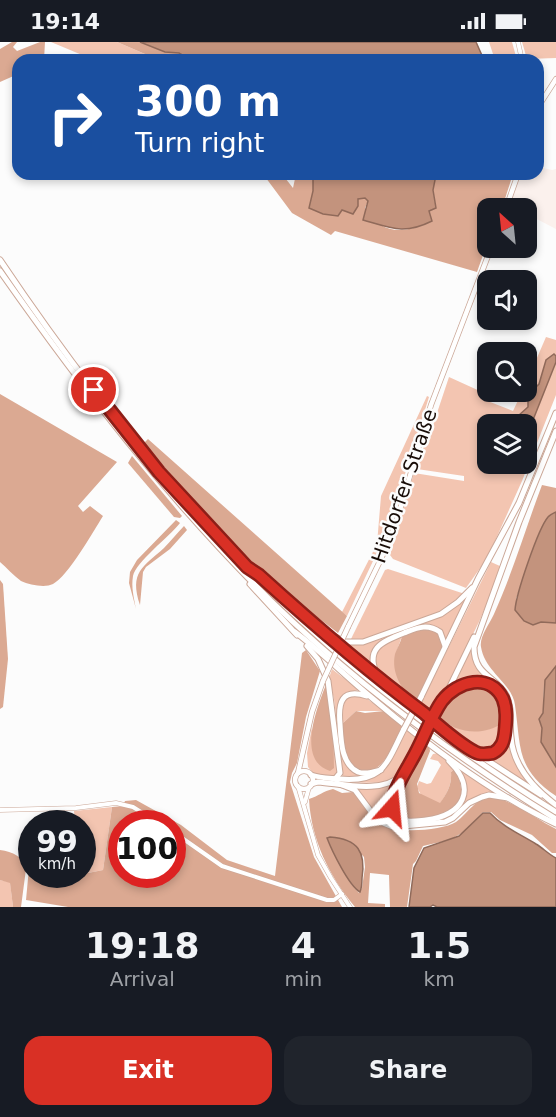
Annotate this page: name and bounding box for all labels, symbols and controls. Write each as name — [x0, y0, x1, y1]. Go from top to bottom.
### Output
text: 19:14 — [30, 9, 100, 34]
text: 300 m — [135, 77, 281, 126]
icon: right — [36, 78, 114, 156]
text: Turn right — [135, 127, 264, 158]
north arrow — [477, 198, 537, 258]
map controls — [477, 198, 537, 474]
button: sound — [477, 270, 537, 330]
button: search — [477, 342, 537, 402]
pin — [68, 364, 119, 415]
icon: arrive — [77, 373, 110, 406]
street label: Hitdorfer Straße — [366, 406, 442, 566]
button: layers — [477, 414, 537, 474]
position arrow — [360, 776, 424, 840]
speed limit sign: 100 — [108, 810, 186, 888]
text: 99 — [36, 824, 78, 859]
text: km/h — [38, 855, 76, 873]
text: 19:18 — [85, 925, 200, 966]
text: 4 — [291, 925, 316, 966]
text: 1.5 — [407, 925, 471, 966]
text: Arrival — [110, 967, 175, 991]
text: min — [285, 967, 322, 991]
text: km — [424, 967, 455, 991]
button: Exit — [24, 1036, 272, 1105]
button: Share — [284, 1036, 532, 1105]

